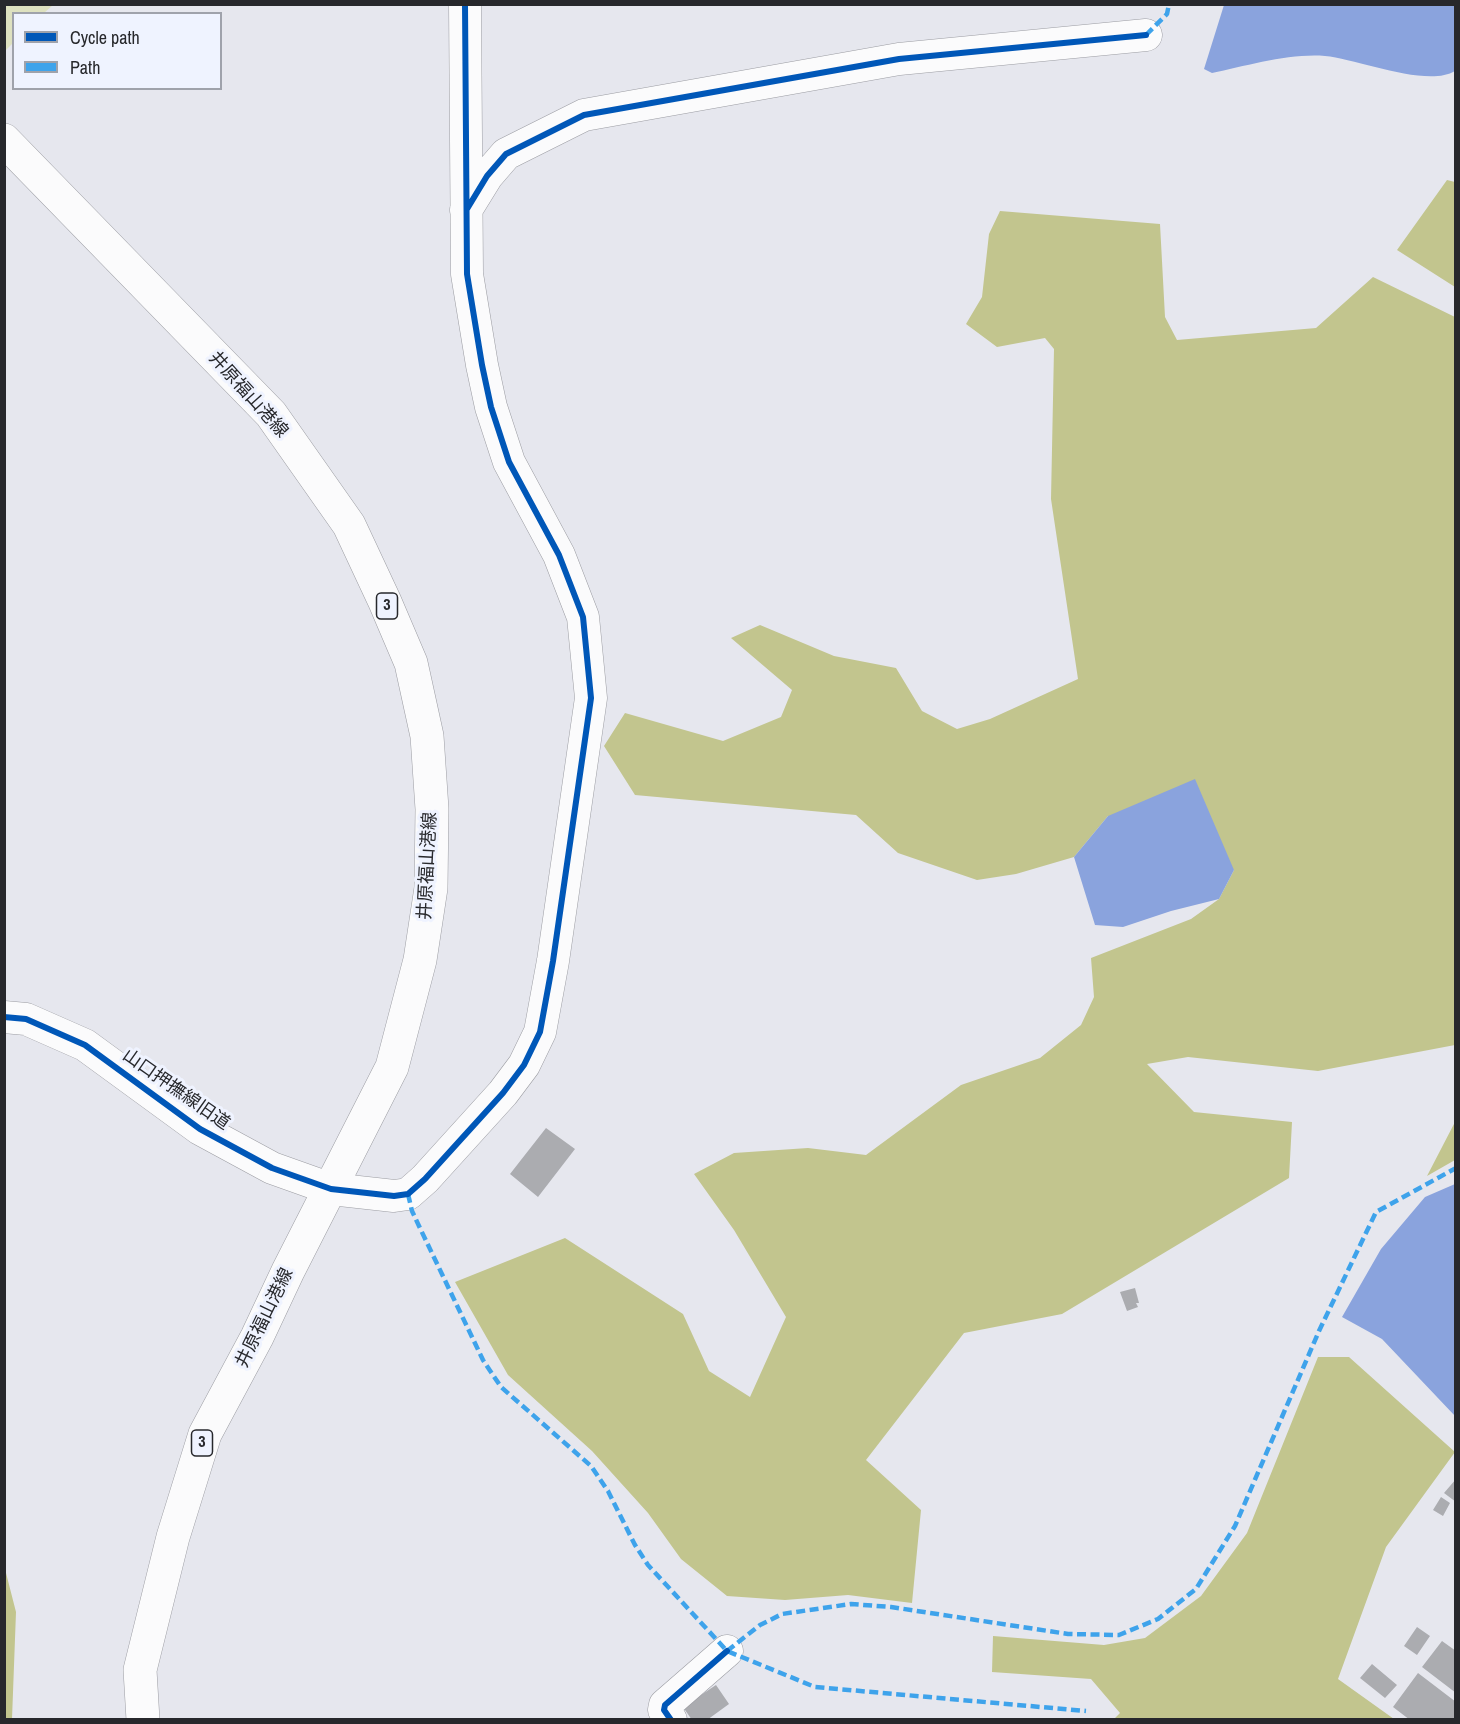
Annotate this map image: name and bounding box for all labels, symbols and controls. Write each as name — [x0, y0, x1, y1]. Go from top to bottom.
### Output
legend — [12, 12, 222, 90]
text: Cycle path — [70, 25, 140, 50]
text: Path — [70, 55, 100, 80]
street label: 井原福山港線 — [204, 348, 292, 442]
road number: 3 — [376, 593, 398, 619]
street label: 井原福山港線 — [414, 812, 442, 920]
street label: 山口押撫線旧道 — [118, 1045, 234, 1135]
street label: 井原福山港線 — [232, 1265, 298, 1371]
road number: 3 — [192, 1430, 212, 1456]

